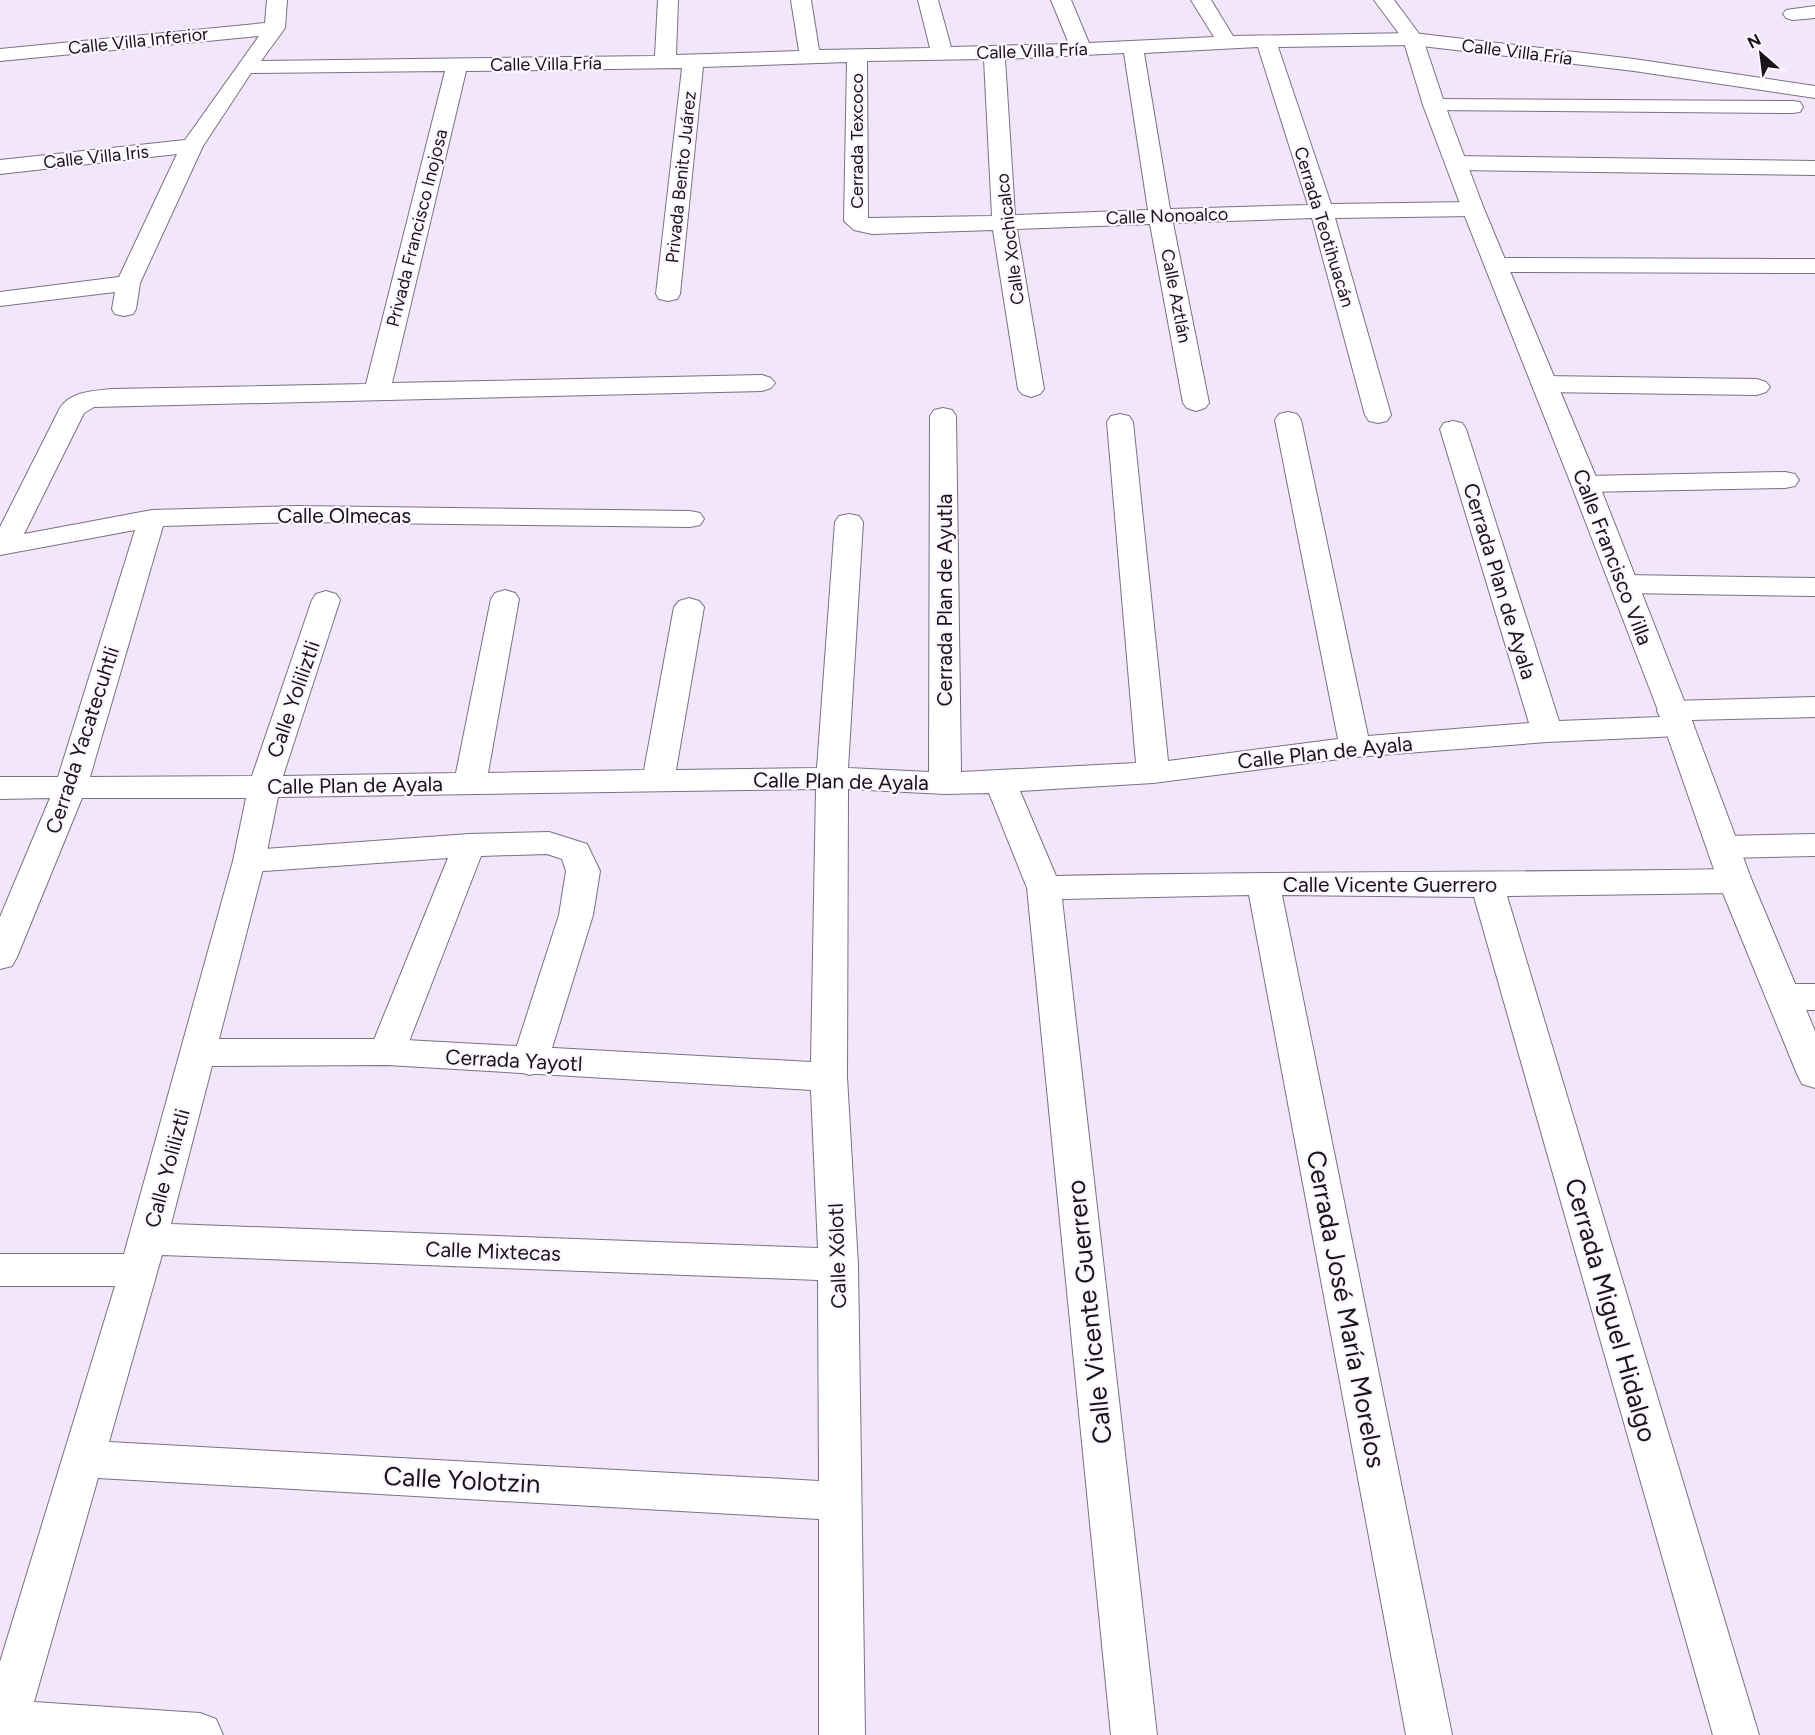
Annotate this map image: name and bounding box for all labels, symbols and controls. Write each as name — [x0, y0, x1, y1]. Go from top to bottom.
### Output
street label: Calle Villa Inferior — [67, 23, 209, 59]
north arrow — [1731, 24, 1791, 84]
text: N — [1744, 30, 1764, 52]
street label: Calle Villa Fría — [1460, 34, 1574, 70]
street label: Calle Villa Fría — [976, 38, 1088, 64]
street label: Calle Villa Fría — [490, 52, 602, 76]
street label: Cerrada Texcoco — [846, 73, 868, 209]
street label: Privada Benito Juárez — [661, 90, 701, 264]
street label: Privada Francisco Inojosa — [382, 127, 452, 329]
street label: Calle Villa Iris — [42, 141, 150, 173]
street label: Cerrada Teotihuacán — [1289, 144, 1359, 310]
street label: Calle Xochicalco — [991, 172, 1029, 306]
street label: Calle Nonoalco — [1105, 203, 1229, 229]
street label: Calle Aztlán — [1156, 247, 1196, 345]
street label: Calle Francisco Villa — [1568, 465, 1658, 649]
street label: Cerrada Plan de Ayala — [1458, 480, 1542, 682]
street label: Cerrada Plan de Ayutla — [932, 493, 957, 707]
street label: Calle Olmecas — [277, 503, 411, 528]
street label: Calle Yoliliztli — [261, 637, 325, 761]
street label: Cerrada Yacatecuhtli — [40, 643, 124, 837]
street label: Calle Plan de Ayala — [1236, 730, 1414, 774]
street label: Calle Plan de Ayala — [753, 767, 929, 795]
street label: Calle Plan de Ayala — [267, 771, 443, 799]
street label: Calle Vicente Guerrero — [1283, 872, 1497, 897]
street label: Cerrada Yayotl — [445, 1044, 583, 1076]
street label: Calle Yoliliztli — [139, 1106, 195, 1230]
street label: Cerrada José María Morelos — [1300, 1148, 1392, 1470]
street label: Cerrada Miguel Hidalgo — [1558, 1174, 1664, 1446]
street label: Calle Vicente Guerrero — [1059, 1178, 1119, 1446]
street label: Calle Xólotl — [823, 1203, 851, 1309]
street label: Calle Mixtecas — [425, 1236, 561, 1266]
street label: Calle Yolotzin — [383, 1460, 541, 1500]

